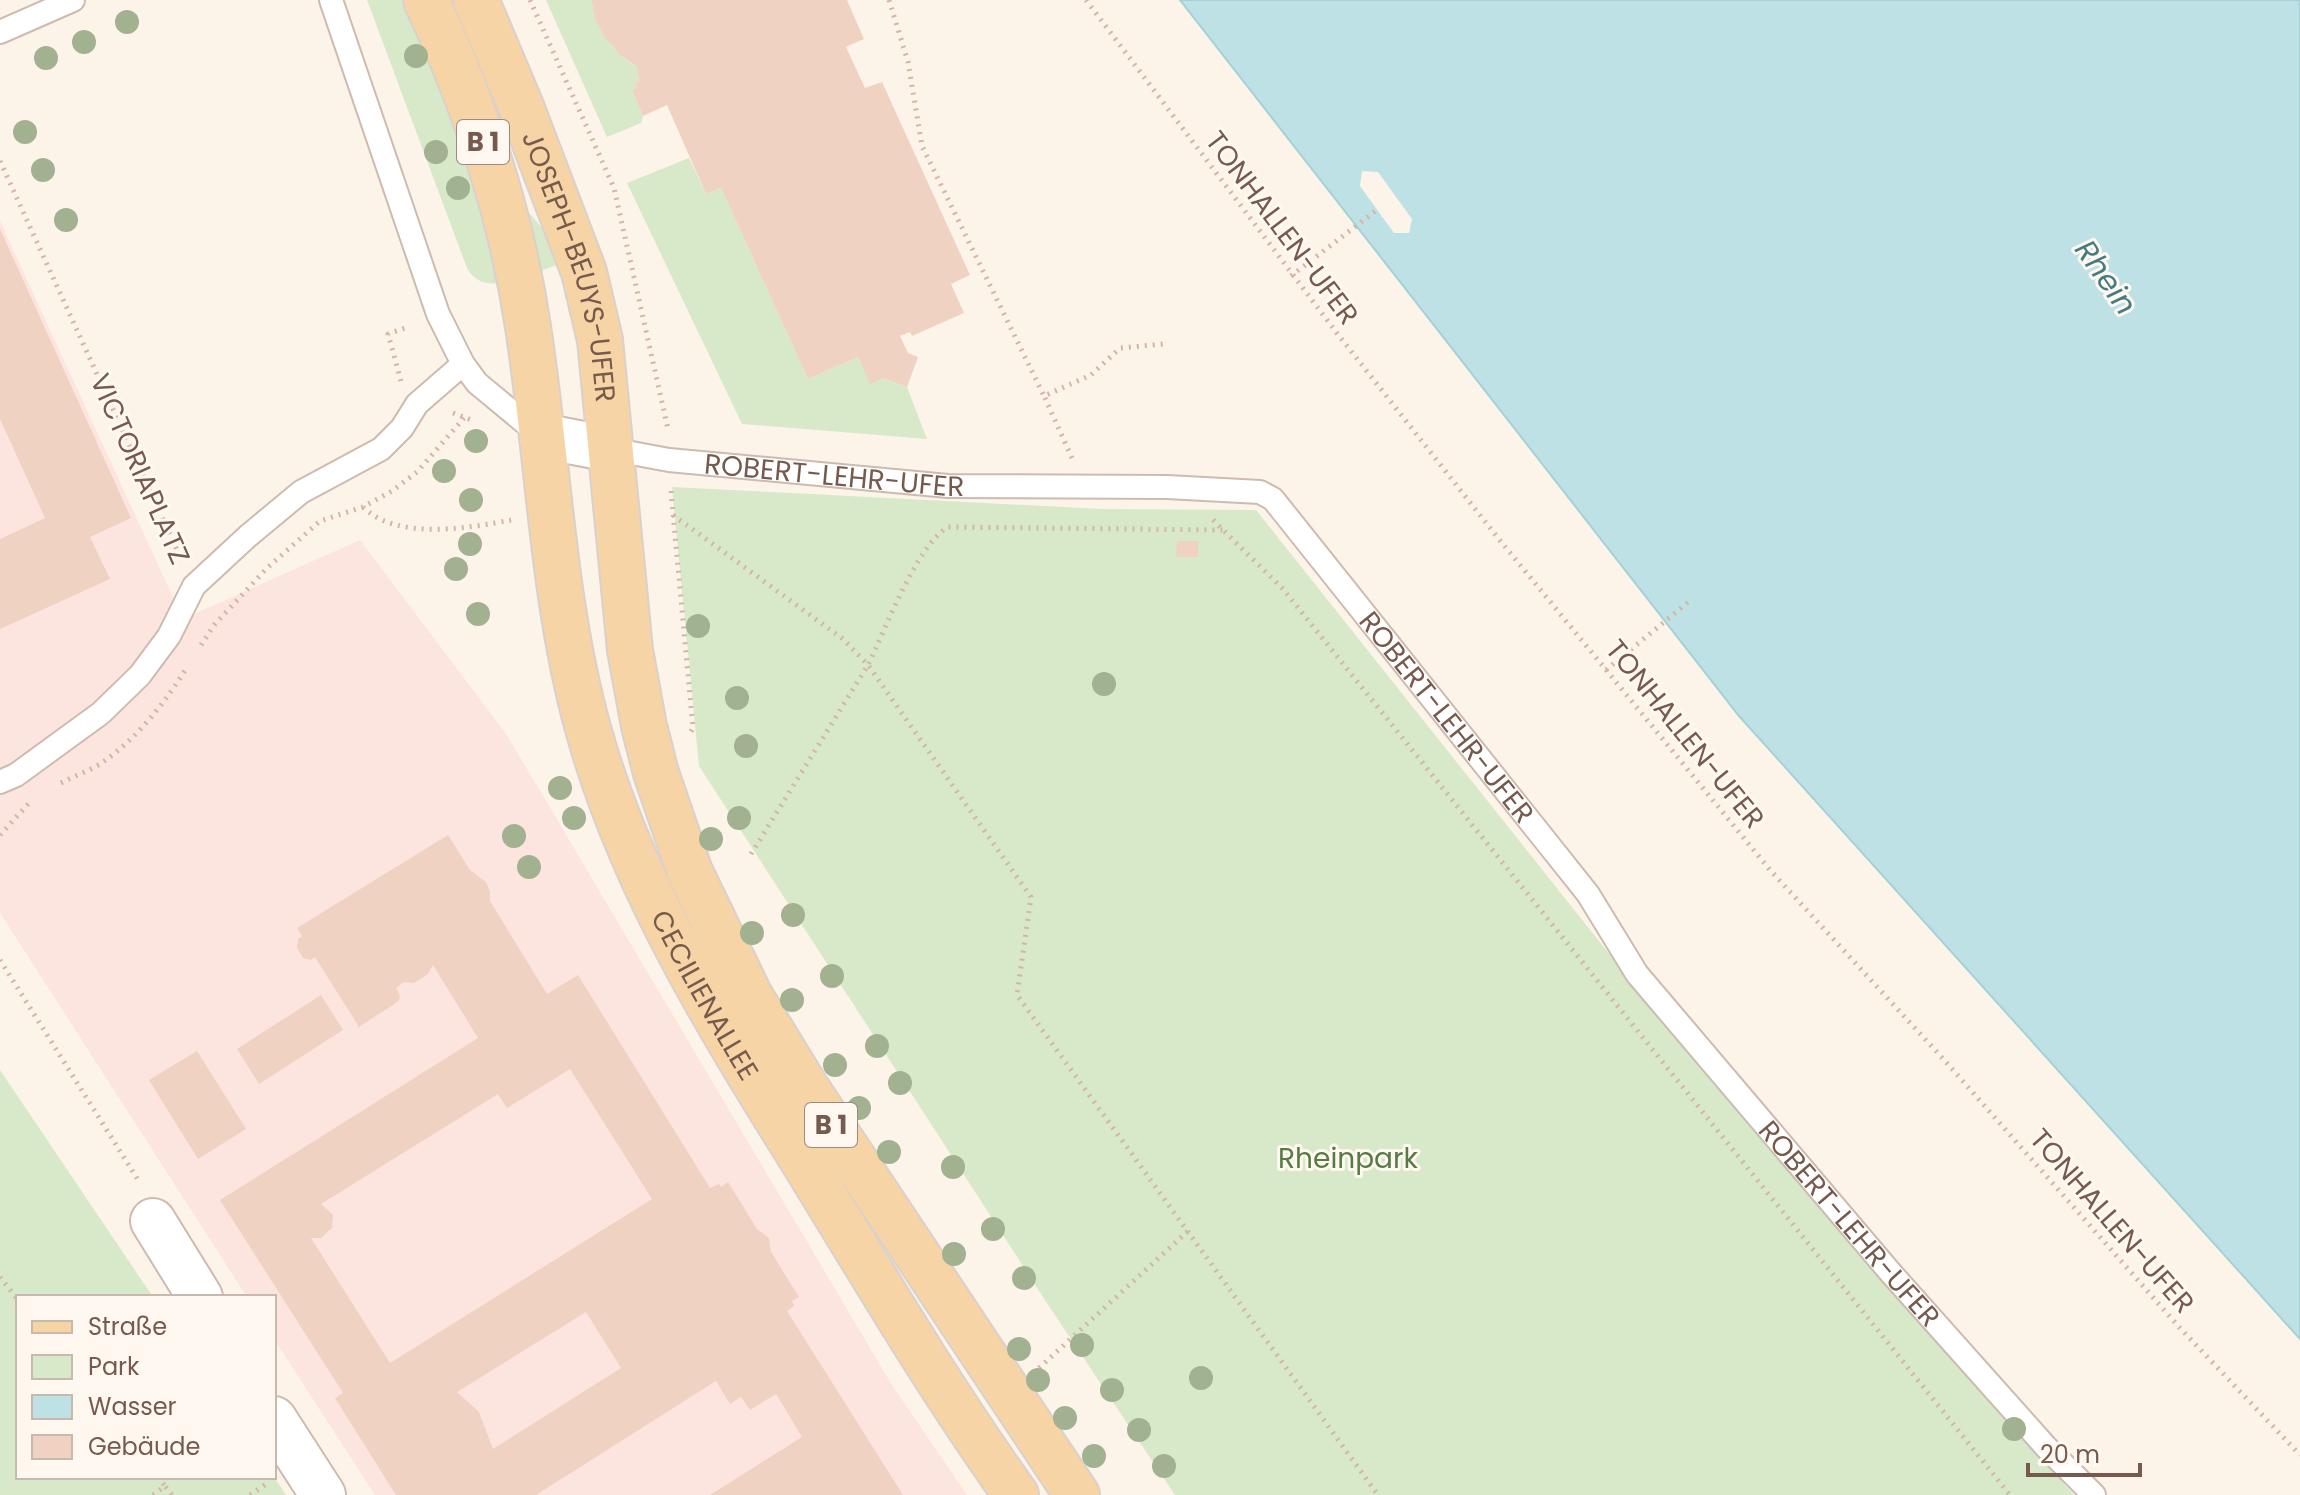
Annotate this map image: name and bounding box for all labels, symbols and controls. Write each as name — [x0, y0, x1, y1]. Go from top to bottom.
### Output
road number: B 1 — [457, 120, 509, 164]
street label: TONHALLEN-UFER — [1196, 123, 1368, 333]
street label: JOSEPH-BEUYS-UFER — [513, 125, 625, 404]
water label: Rhein — [2065, 231, 2147, 323]
street label: VICTORIAPLATZ — [81, 367, 199, 571]
street label: ROBERT-LEHR-UFER — [703, 444, 964, 506]
street label: ROBERT-LEHR-UFER — [1350, 603, 1543, 831]
street label: TONHALLEN-UFER — [1596, 631, 1774, 837]
street label: CECILIENALLEE — [642, 903, 768, 1088]
road number: B 1 — [805, 1103, 857, 1147]
street label: ROBERT-LEHR-UFER — [1750, 1112, 1949, 1335]
street label: TONHALLEN-UFER — [2021, 1120, 2203, 1322]
park label: Rheinpark — [1278, 1139, 1418, 1178]
legend — [16, 1295, 276, 1479]
text: Straße — [88, 1310, 167, 1343]
text: Park — [88, 1350, 140, 1383]
text: Wasser — [88, 1390, 177, 1423]
scale bar — [2028, 1427, 2140, 1477]
text: Gebäude — [88, 1430, 200, 1463]
text: 20 m — [2040, 1438, 2100, 1471]

